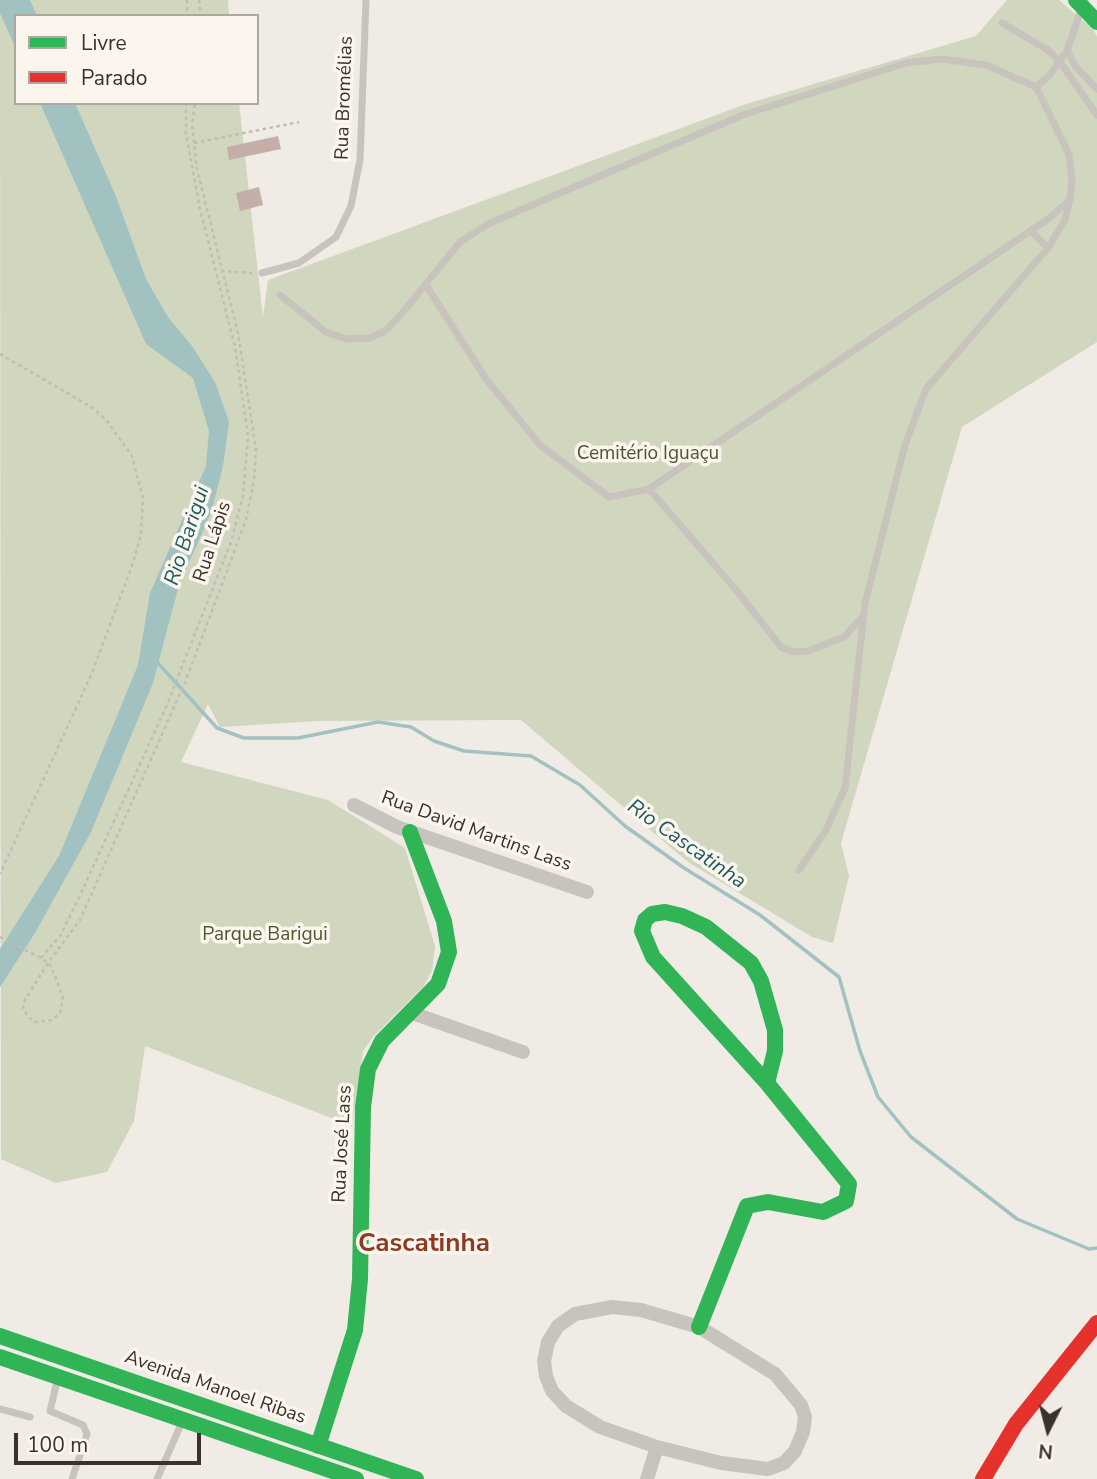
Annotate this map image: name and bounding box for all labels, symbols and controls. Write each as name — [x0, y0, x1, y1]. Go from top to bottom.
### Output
legend — [14, 14, 259, 105]
text: Livre — [81, 29, 127, 57]
street label: Rua Bromélias — [331, 36, 359, 160]
text: Parado — [81, 64, 147, 92]
park label: Cemitério Iguaçu — [577, 443, 719, 465]
water label: Rio Barigui — [160, 483, 216, 589]
street label: Rua Lápis — [189, 499, 237, 585]
street label: Rua David Martins Lass — [378, 787, 574, 877]
water label: Rio Cascatinha — [622, 795, 750, 895]
park label: Parque Barigui — [202, 924, 328, 946]
street label: Rua José Lass — [329, 1085, 357, 1203]
district label: Cascatinha — [358, 1229, 490, 1261]
street label: Avenida Manoel Ribas — [121, 1346, 309, 1430]
north arrow — [1013, 1395, 1083, 1465]
scale bar — [18, 1420, 205, 1464]
text: 100 m — [27, 1431, 88, 1459]
text: N — [1037, 1437, 1054, 1465]

